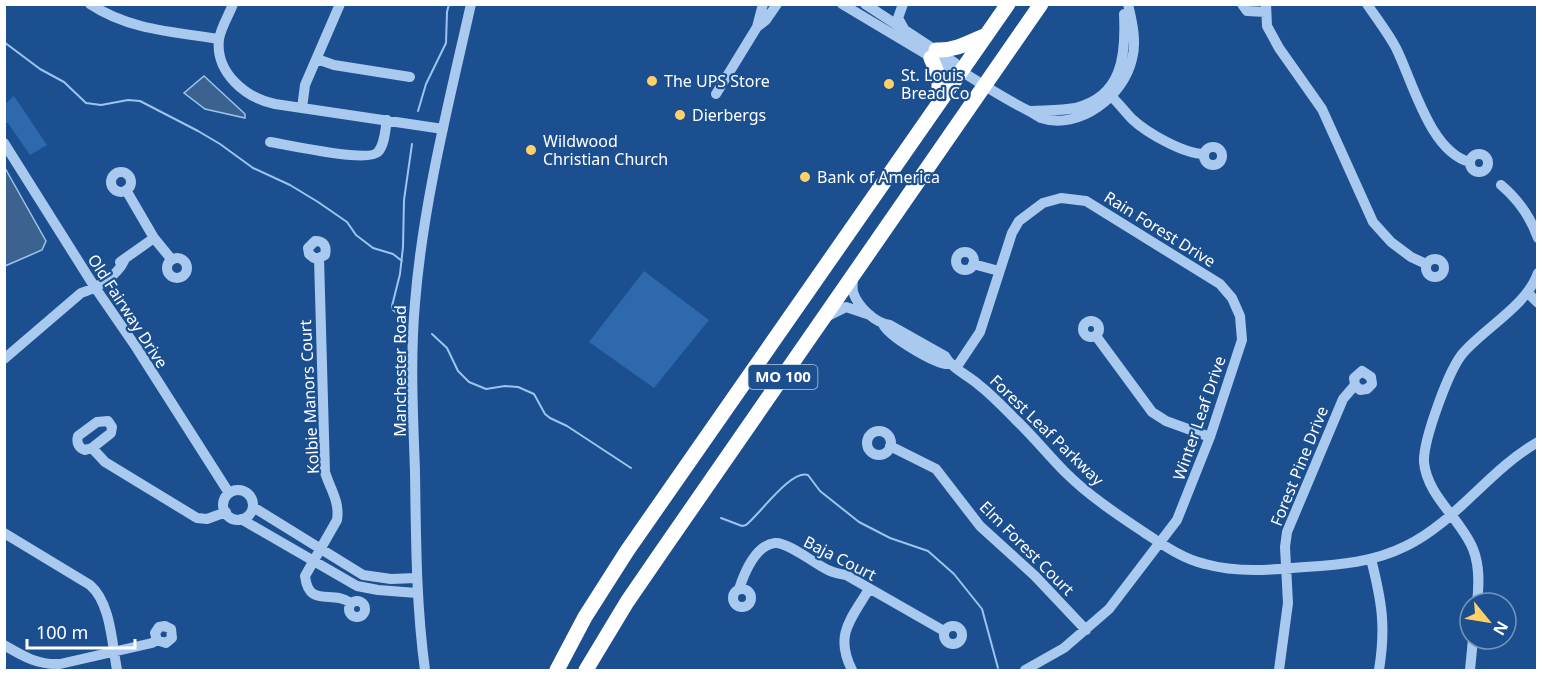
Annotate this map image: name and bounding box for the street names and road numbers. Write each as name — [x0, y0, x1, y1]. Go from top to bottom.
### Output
street label: Rain Forest Drive — [1100, 186, 1220, 272]
street label: Old Fairway Drive — [83, 250, 173, 372]
street label: Manchester Road — [389, 305, 411, 437]
street label: Kolbie Manors Court — [294, 319, 324, 475]
street label: Winter Leaf Drive — [1167, 353, 1231, 483]
road number: MO 100 — [748, 365, 818, 389]
street label: Forest Leaf Parkway — [985, 370, 1109, 491]
street label: Forest Pine Drive — [1265, 403, 1333, 529]
street label: Elm Forest Court — [975, 496, 1079, 600]
street label: Baja Court — [800, 530, 880, 586]

